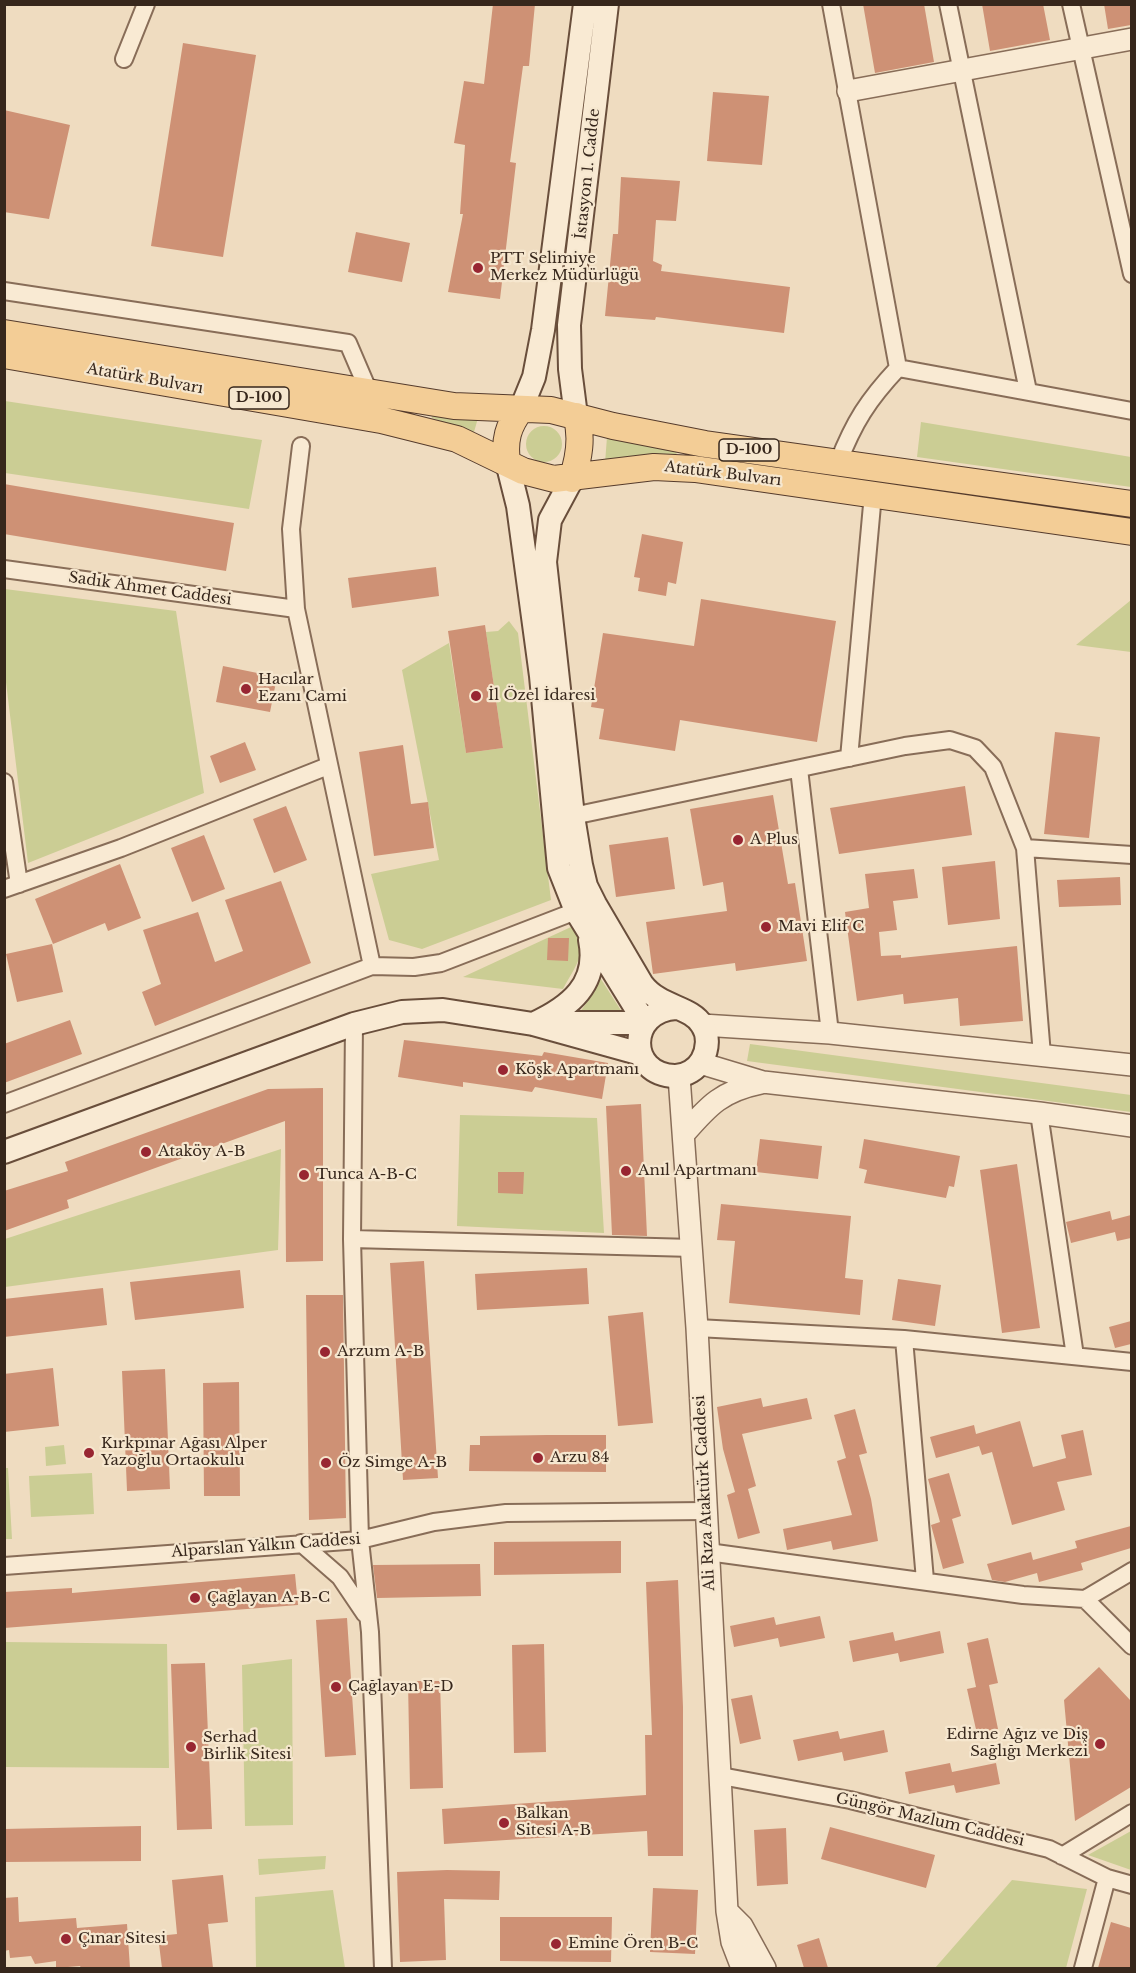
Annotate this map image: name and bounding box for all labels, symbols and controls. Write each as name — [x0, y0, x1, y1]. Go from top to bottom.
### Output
street label: İstasyon 1. Cadde — [572, 108, 604, 240]
place label: PTT Selimiye Merkez Müdürlüğü — [490, 250, 639, 285]
marker: PTT Selimiye Merkez Müdürlüğü — [471, 261, 485, 275]
street label: Atatürk Bulvarı — [85, 360, 205, 398]
road number: D-100 — [229, 387, 289, 409]
road number: D-100 — [719, 439, 779, 461]
street label: Atatürk Bulvarı — [663, 458, 783, 490]
street label: Sadık Ahmet Caddesi — [67, 569, 233, 609]
place label: Hacılar Ezanı Cami — [258, 671, 347, 706]
marker: Hacılar Ezanı Cami — [239, 682, 253, 696]
place label: İl Özel İdaresi — [488, 687, 595, 705]
marker: İl Özel İdaresi — [469, 689, 483, 703]
place label: A Plus — [750, 831, 798, 849]
marker: A Plus — [731, 833, 745, 847]
place label: Mavi Elif C — [778, 918, 864, 936]
marker: Mavi Elif C — [759, 920, 773, 934]
place label: Köşk Apartmanı — [515, 1061, 639, 1079]
marker: Köşk Apartmanı — [496, 1063, 510, 1077]
place label: Ataköy A-B — [158, 1143, 245, 1161]
marker: Ataköy A-B — [139, 1145, 153, 1159]
place label: Anıl Apartmanı — [638, 1162, 757, 1180]
marker: Anıl Apartmanı — [619, 1164, 633, 1178]
place label: Tunca A-B-C — [316, 1166, 417, 1184]
marker: Tunca A-B-C — [297, 1168, 311, 1182]
place label: Arzum A-B — [337, 1343, 424, 1361]
marker: Arzum A-B — [318, 1345, 332, 1359]
street label: Ali Rıza Ataktürk Caddesi — [691, 1395, 719, 1591]
place label: Kırkpınar Ağası Alper Yazoğlu Ortaokulu — [101, 1435, 267, 1470]
marker: Kırkpınar Ağası Alper Yazoğlu Ortaokulu — [82, 1446, 96, 1460]
place label: Arzu 84 — [550, 1449, 609, 1467]
marker: Arzu 84 — [531, 1451, 545, 1465]
place label: Öz Simge A-B — [338, 1454, 447, 1472]
marker: Öz Simge A-B — [319, 1456, 333, 1470]
street label: Alparslan Yalkın Caddesi — [171, 1530, 361, 1562]
place label: Çağlayan A-B-C — [207, 1589, 330, 1607]
marker: Çağlayan A-B-C — [188, 1591, 202, 1605]
place label: Çağlayan E-D — [348, 1678, 454, 1696]
marker: Çağlayan E-D — [329, 1680, 343, 1694]
place label: Edirne Ağız ve Diş Sağlığı Merkezi — [946, 1726, 1088, 1761]
place label: Serhad Birlik Sitesi — [203, 1729, 291, 1764]
marker: Edirne Ağız ve Diş Sağlığı Merkezi — [1093, 1737, 1107, 1751]
marker: Serhad Birlik Sitesi — [184, 1740, 198, 1754]
street label: Güngör Mazlum Caddesi — [834, 1790, 1026, 1850]
place label: Balkan Sitesi A-B — [516, 1805, 591, 1840]
marker: Balkan Sitesi A-B — [497, 1816, 511, 1830]
place label: Çınar Sitesi — [78, 1930, 166, 1948]
marker: Çınar Sitesi — [59, 1932, 73, 1946]
place label: Emine Ören B-C — [568, 1935, 698, 1953]
marker: Emine Ören B-C — [549, 1937, 563, 1951]

